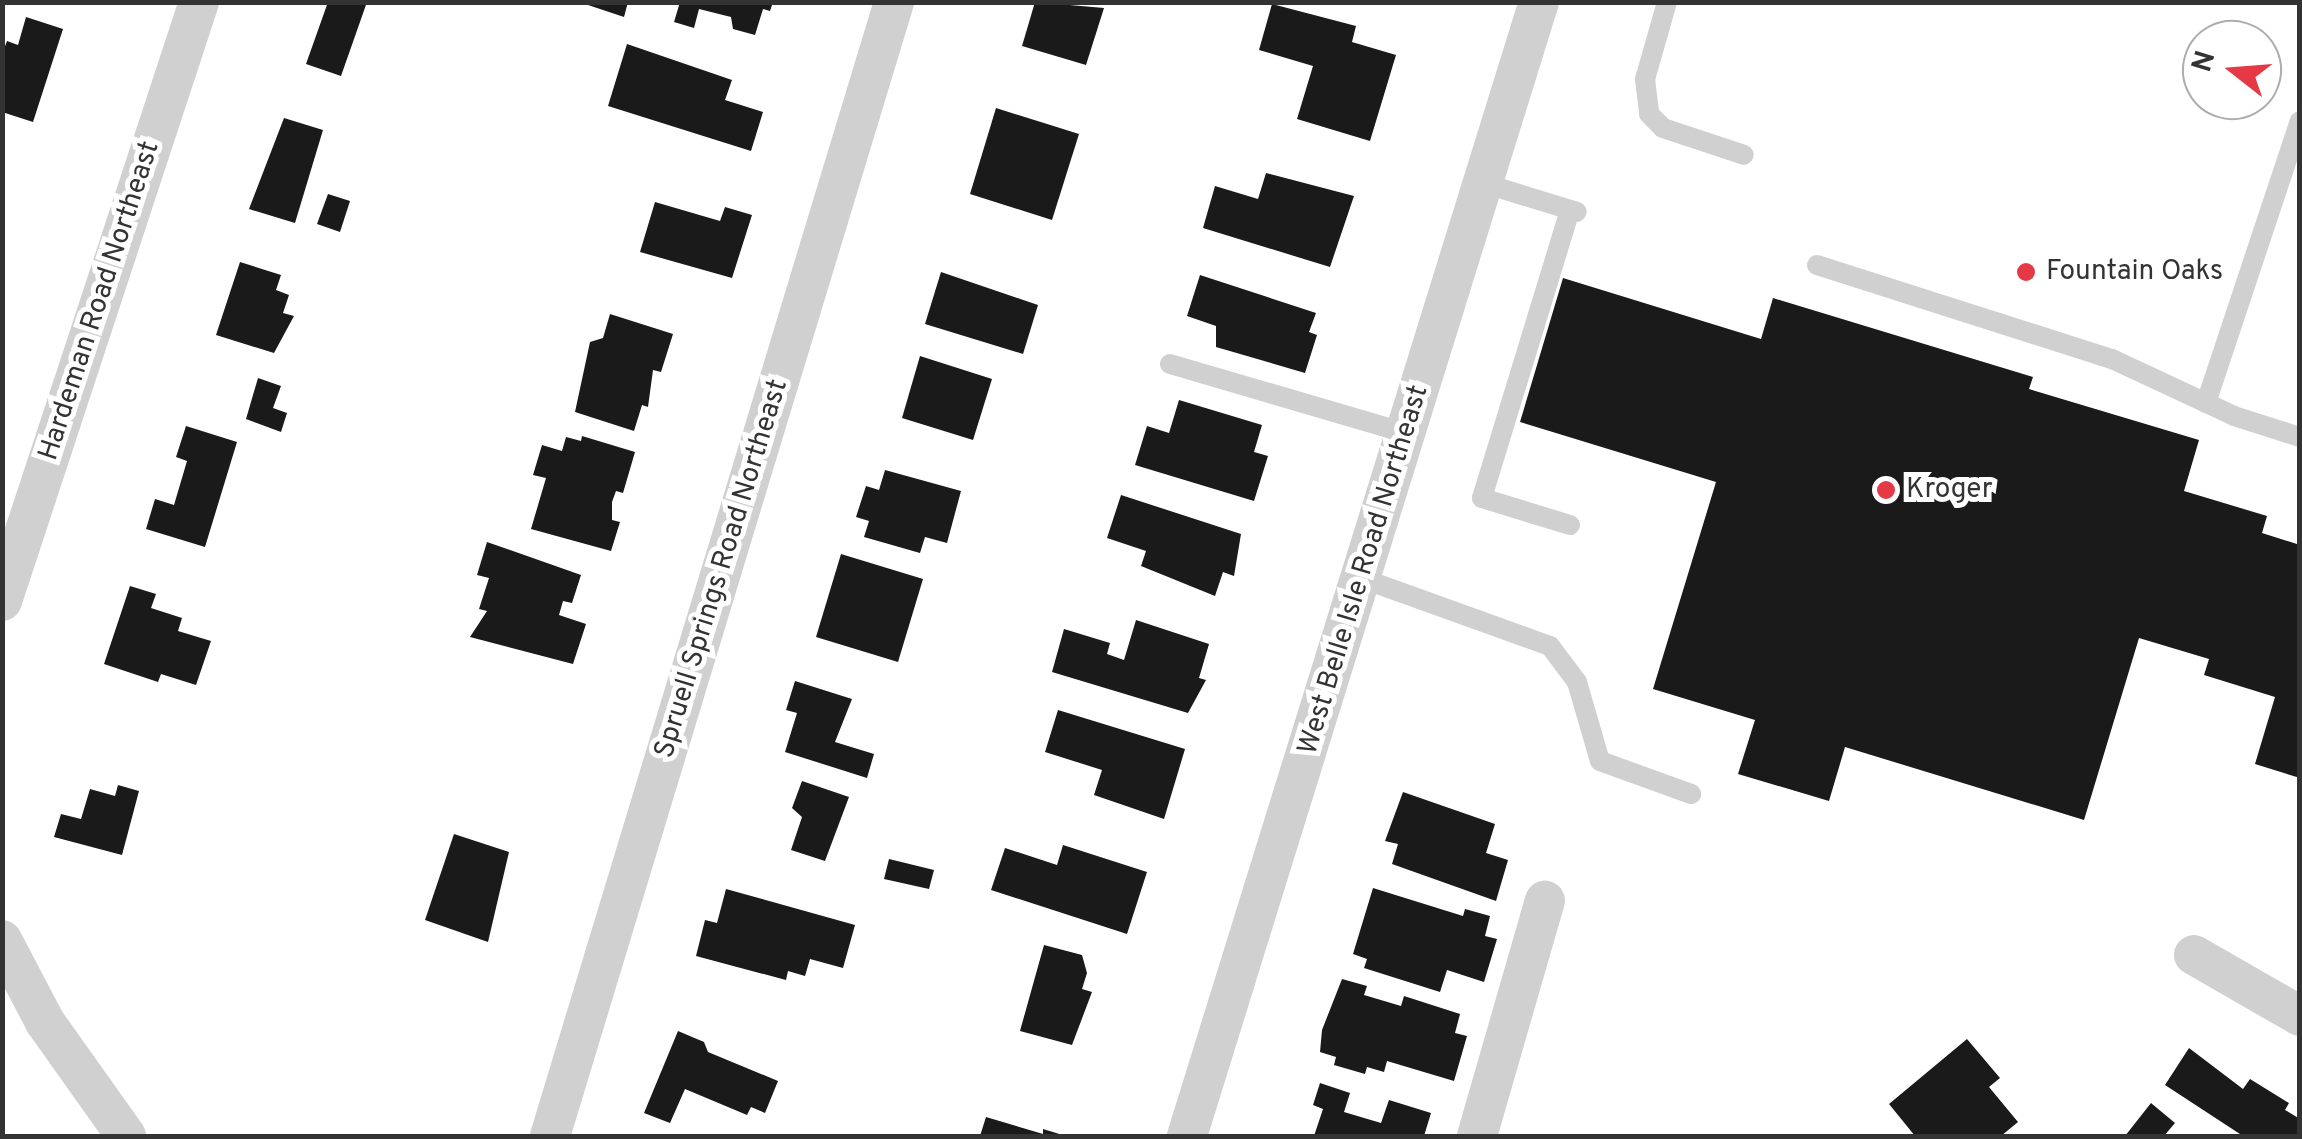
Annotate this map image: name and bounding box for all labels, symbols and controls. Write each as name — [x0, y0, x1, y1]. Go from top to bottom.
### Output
north arrow — [2182, 20, 2282, 120]
text: N — [2185, 47, 2225, 77]
street label: Hardeman Road Northeast — [32, 137, 168, 465]
place label: Fountain Oaks — [2046, 255, 2223, 289]
marker: Fountain Oaks — [2015, 261, 2037, 283]
street label: Spruell Springs Road Northeast — [648, 376, 796, 762]
street label: West Belle Isle Road Northeast — [1292, 381, 1436, 759]
place label: Kroger — [1906, 473, 1993, 507]
marker: Kroger — [1875, 479, 1897, 501]

